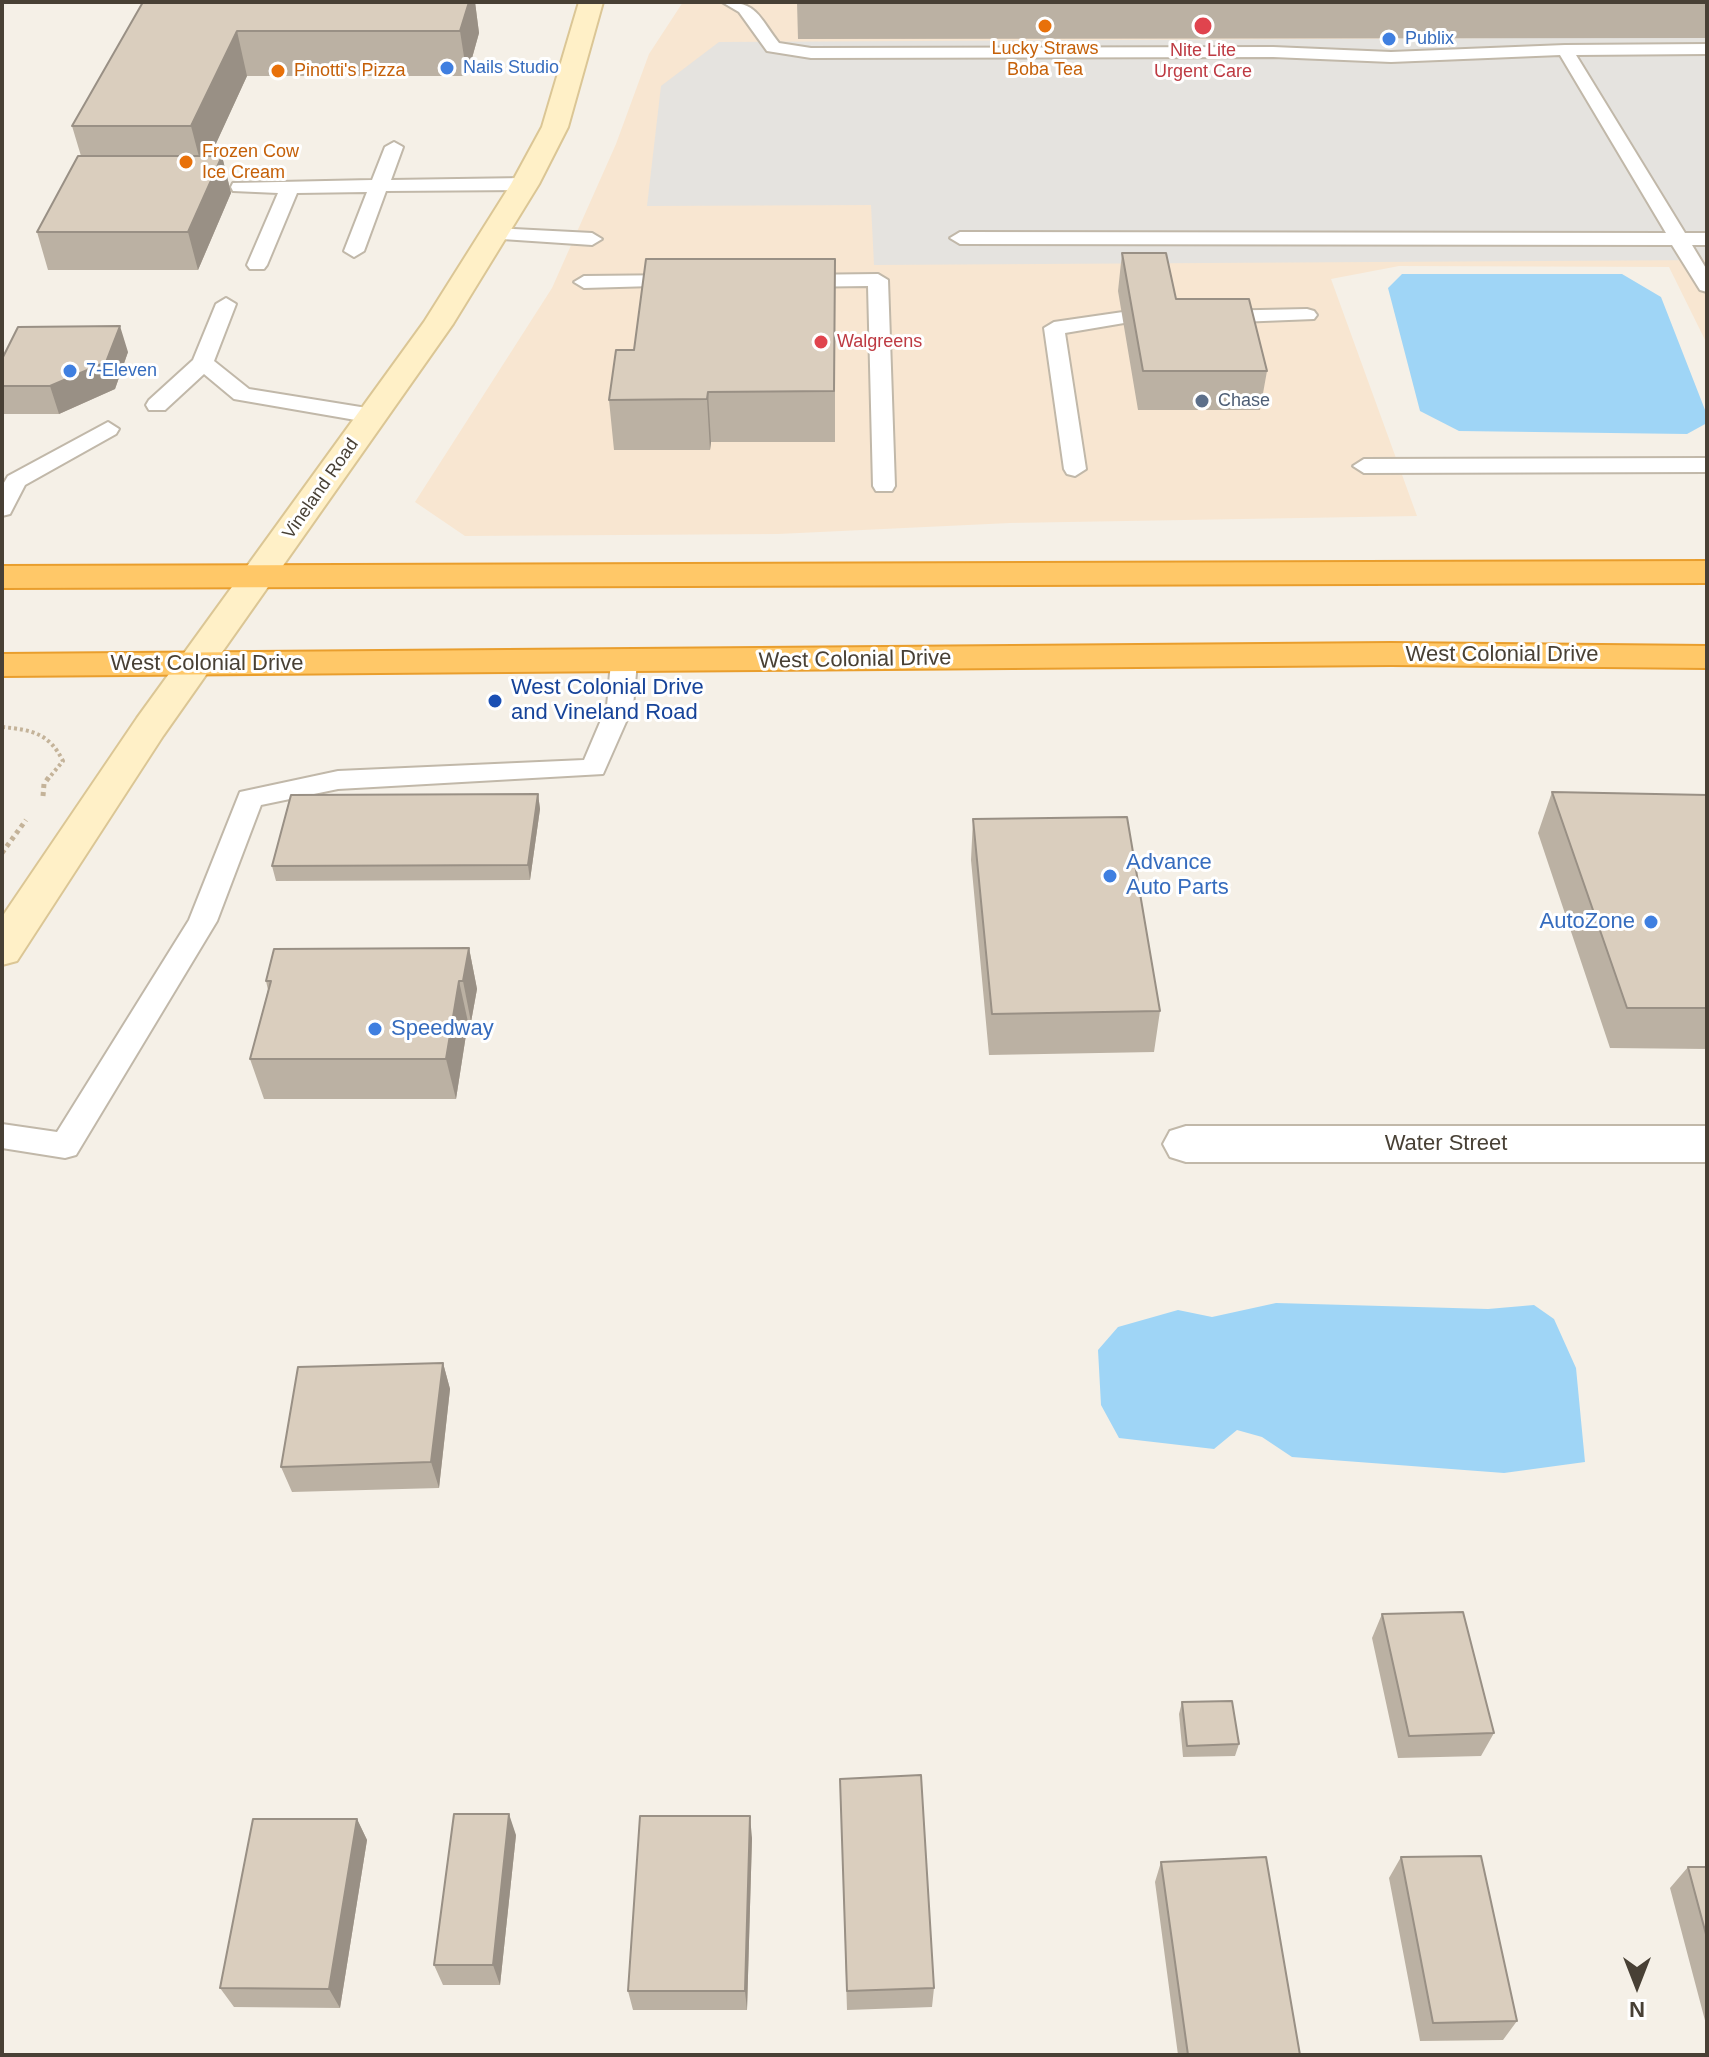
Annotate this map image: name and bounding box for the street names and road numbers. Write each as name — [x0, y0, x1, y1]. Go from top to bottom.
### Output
street label: Vineland Road — [278, 435, 364, 543]
street label: West Colonial Drive — [1406, 642, 1598, 668]
street label: West Colonial Drive — [758, 645, 952, 675]
street label: West Colonial Drive — [111, 651, 303, 677]
street label: Water Street — [1385, 1131, 1507, 1157]

